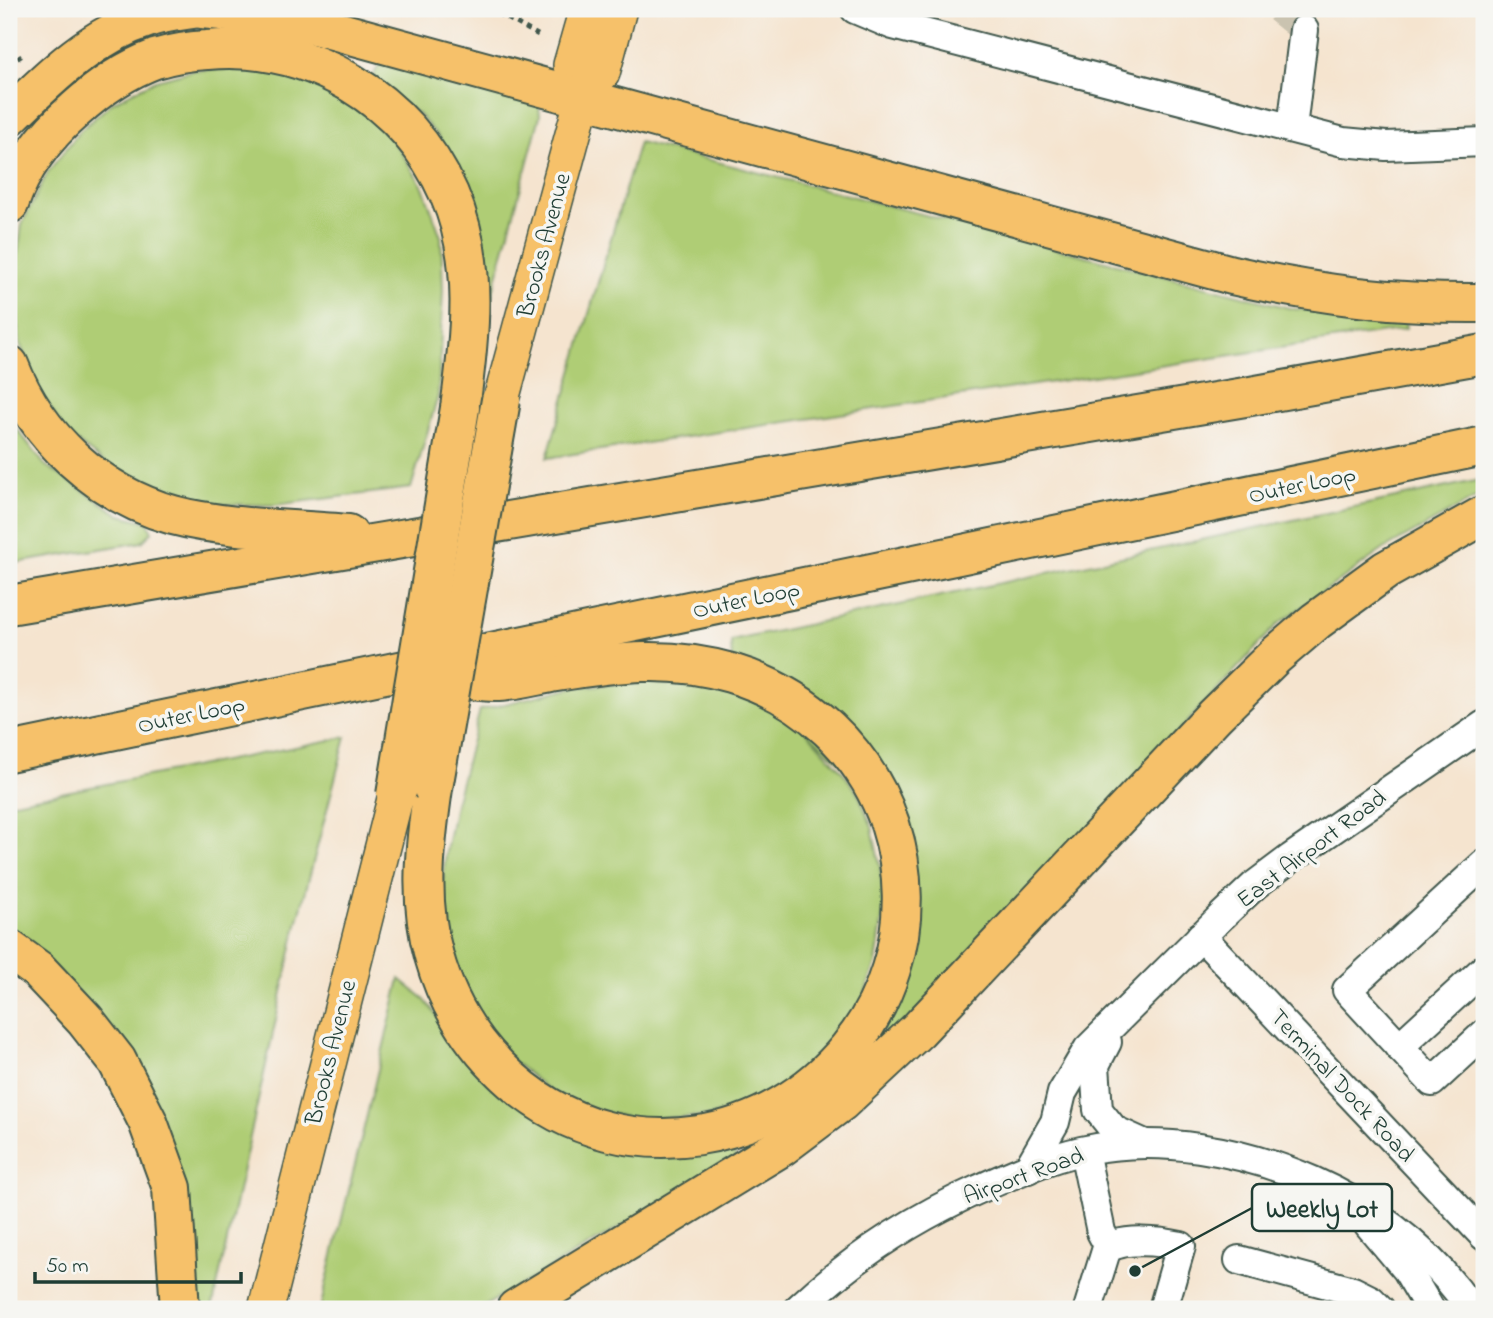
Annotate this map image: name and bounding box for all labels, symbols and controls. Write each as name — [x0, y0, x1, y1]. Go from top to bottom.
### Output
street label: Brooks Avenue — [509, 169, 582, 323]
street label: Outer Loop — [1246, 458, 1359, 515]
street label: Outer Loop — [690, 573, 803, 630]
street label: Outer Loop — [135, 688, 248, 745]
street label: East Airport Road — [1230, 782, 1395, 918]
street label: Brooks Avenue — [297, 976, 367, 1130]
street label: Terminal Dock Road — [1260, 1002, 1422, 1172]
street label: Airport Road — [959, 1139, 1089, 1215]
callout: Weekly Lot — [1252, 1184, 1392, 1231]
text: Weekly Lot — [1266, 1192, 1378, 1230]
scale bar — [35, 1241, 242, 1285]
text: 50 m — [46, 1252, 89, 1282]

